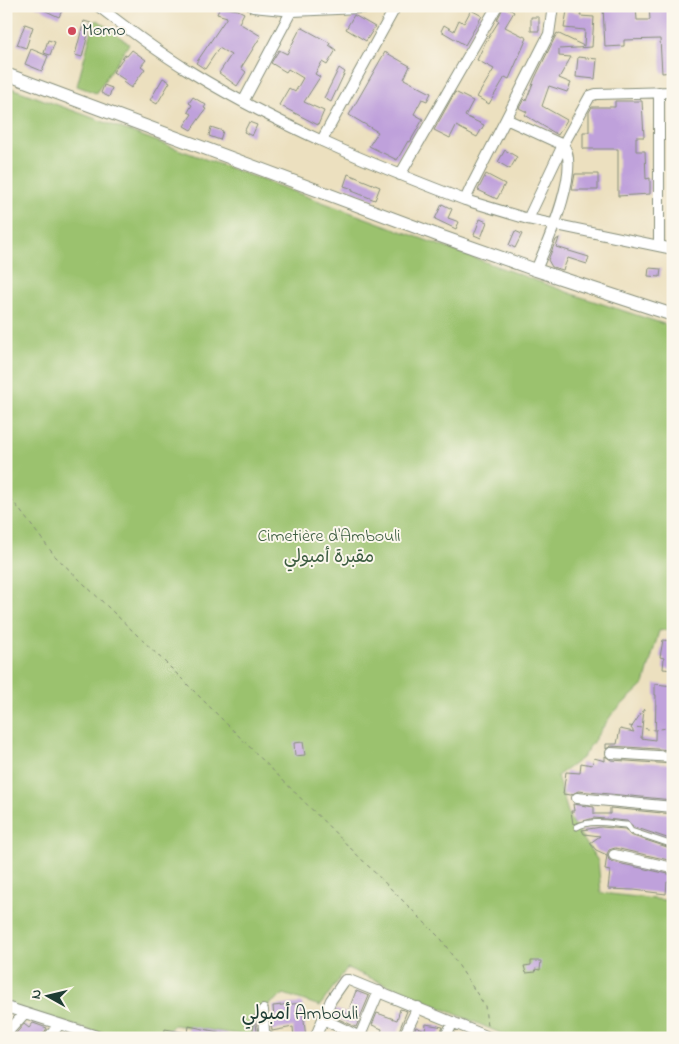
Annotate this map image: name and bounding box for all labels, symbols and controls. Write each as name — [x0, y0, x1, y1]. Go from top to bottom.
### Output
place label: Momo — [82, 18, 126, 44]
marker: Momo — [66, 25, 78, 37]
park label: Cimetière d'Ambouli مقبرة أمبولي — [257, 524, 401, 572]
north arrow — [22, 972, 72, 1022]
text: N — [26, 988, 48, 1001]
district label: أمبولي Ambouli — [242, 1001, 358, 1029]

